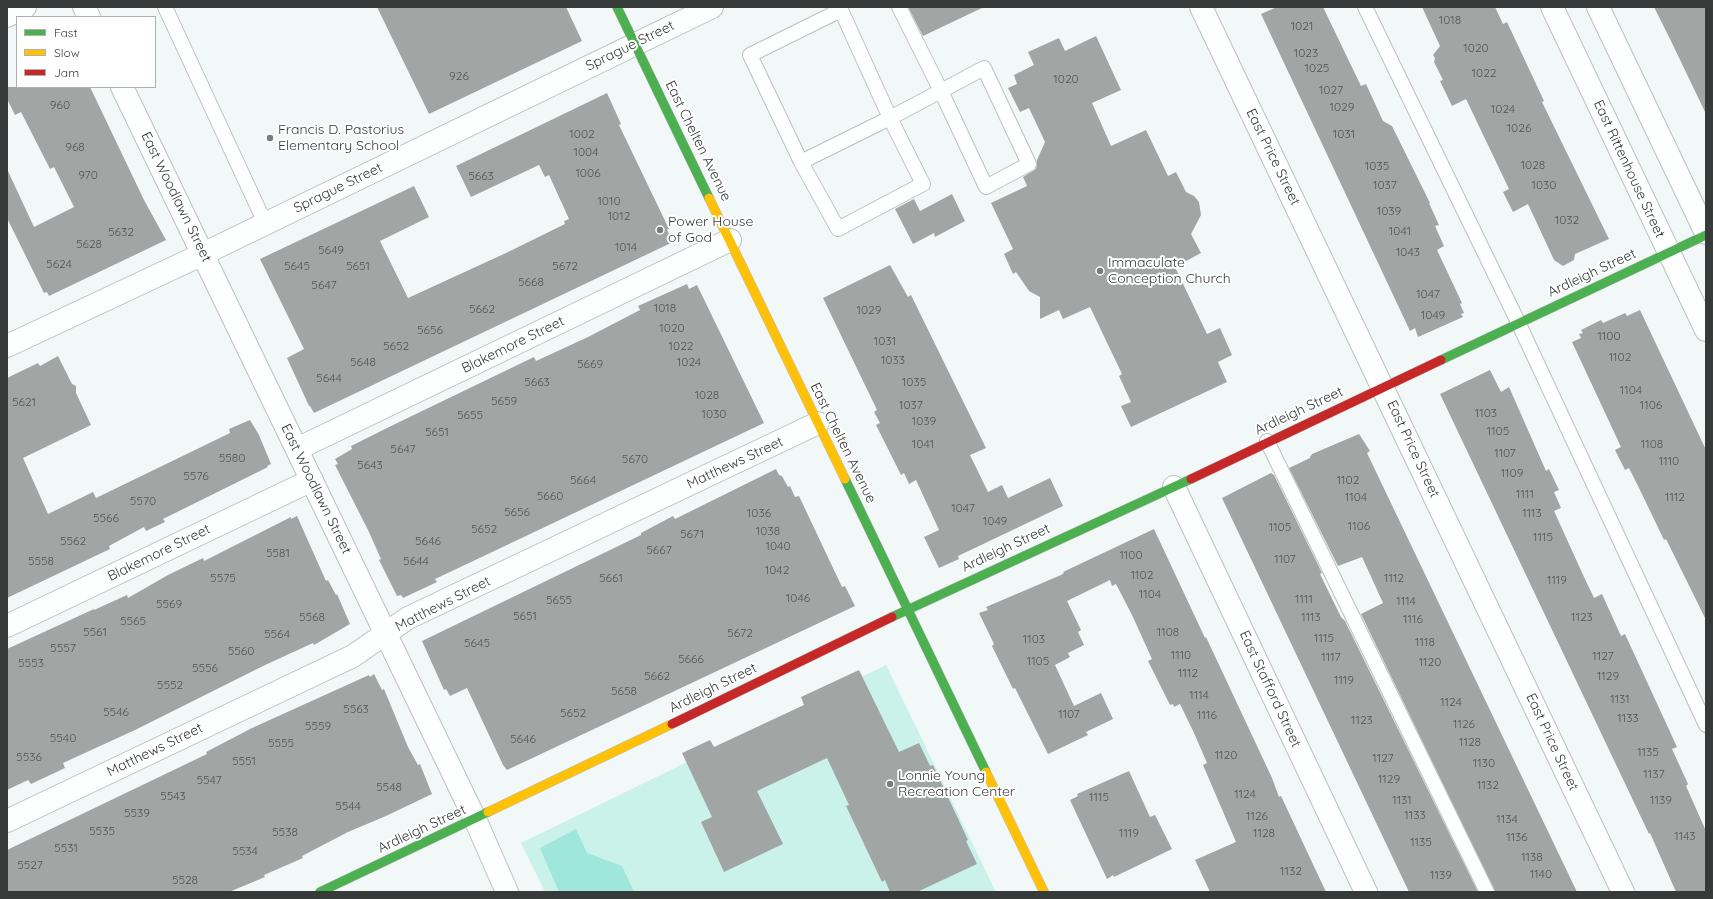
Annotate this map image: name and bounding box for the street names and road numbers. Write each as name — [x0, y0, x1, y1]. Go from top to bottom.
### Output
street label: Sprague Street — [583, 17, 677, 75]
street label: East Chelten Avenue — [661, 78, 735, 204]
street label: East Rittenhouse Street — [1590, 97, 1668, 241]
street label: East Price Street — [1242, 106, 1304, 208]
street label: East Woodlawn Street — [137, 129, 215, 265]
street label: Sprague Street — [291, 159, 385, 217]
street label: Ardleigh Street — [1545, 245, 1639, 301]
street label: Blakemore Street — [459, 313, 567, 377]
street label: East Chelten Avenue — [806, 380, 880, 506]
street label: Ardleigh Street — [1252, 383, 1346, 439]
street label: East Price Street — [1383, 398, 1443, 500]
street label: East Woodlawn Street — [277, 421, 355, 557]
street label: Matthews Street — [684, 433, 786, 493]
street label: Ardleigh Street — [959, 520, 1053, 576]
street label: Blakemore Street — [105, 521, 213, 585]
street label: Matthews Street — [393, 573, 493, 635]
street label: East Stafford Street — [1236, 628, 1304, 750]
street label: Ardleigh Street — [666, 660, 760, 716]
street label: East Price Street — [1522, 691, 1582, 793]
street label: Matthews Street — [104, 720, 206, 780]
street label: Ardleigh Street — [375, 801, 469, 857]

